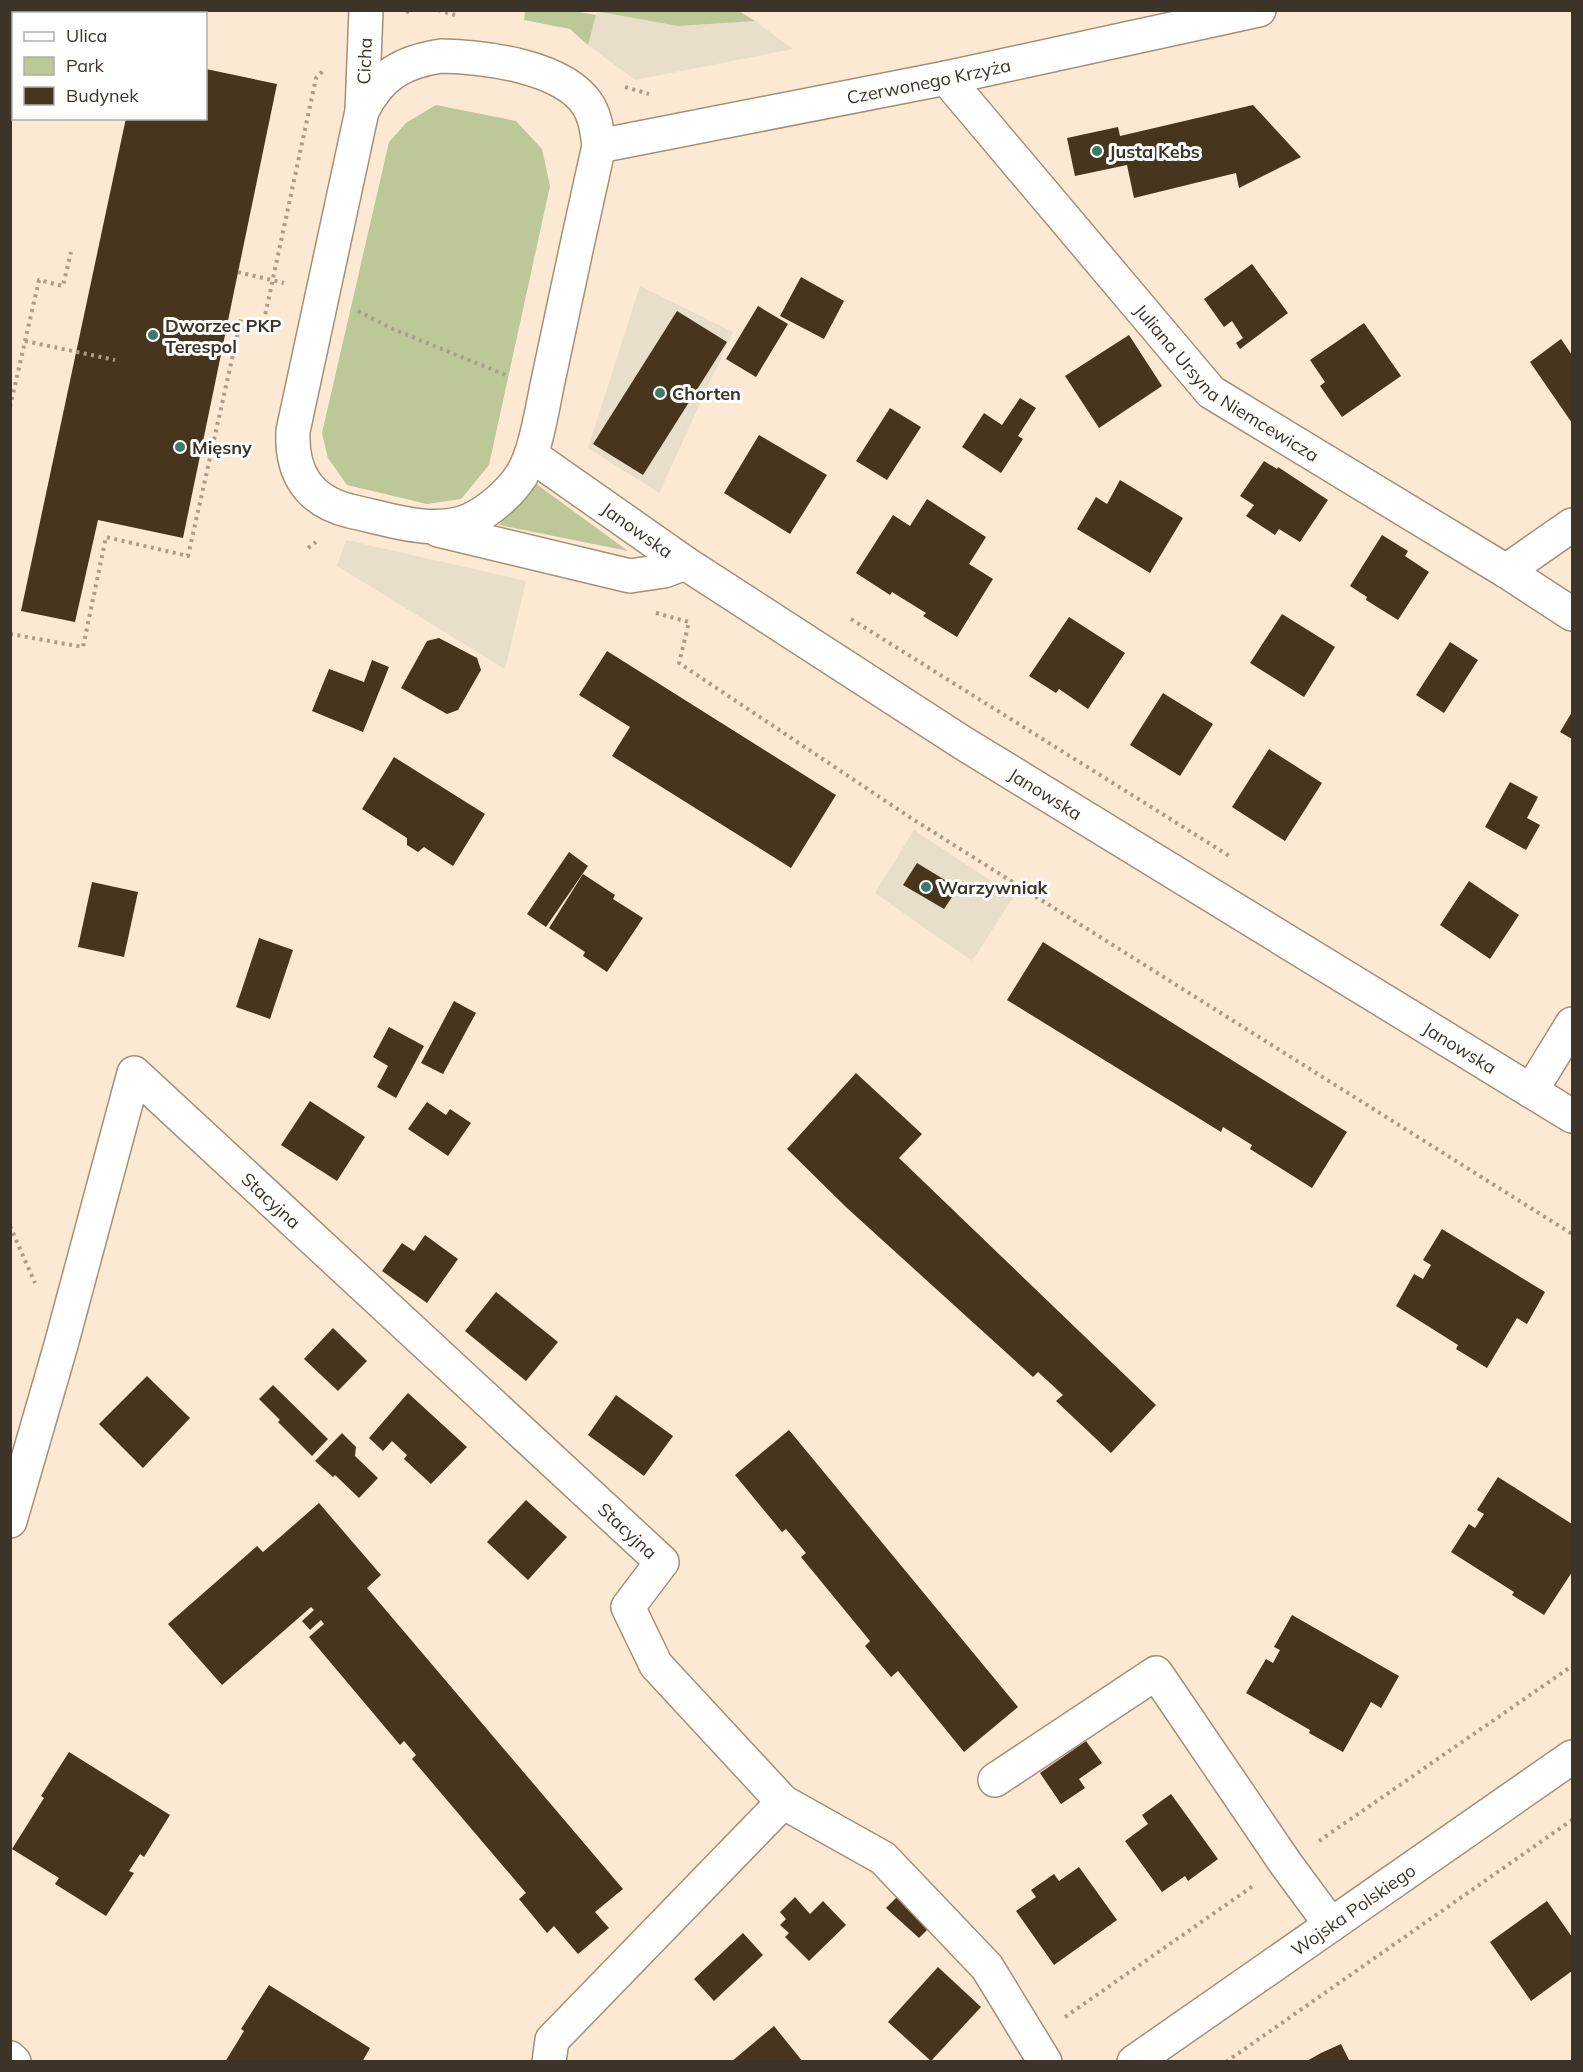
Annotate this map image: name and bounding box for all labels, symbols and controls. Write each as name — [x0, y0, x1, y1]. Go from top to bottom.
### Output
legend — [12, 12, 207, 120]
text: Ulica — [66, 24, 107, 47]
street label: Cicha — [352, 37, 376, 85]
street label: Czerwonego Krzyża — [845, 53, 1013, 109]
text: Park — [66, 54, 105, 77]
text: Budynek — [66, 84, 139, 107]
place label: Justa Kebs — [1109, 140, 1200, 163]
marker: Justa Kebs — [1090, 144, 1104, 158]
street label: Juliana Ursyna Niemcewicza — [1130, 299, 1323, 466]
place label: Dworzec PKP Terespol — [165, 314, 281, 358]
marker: Dworzec PKP Terespol — [146, 328, 160, 342]
place label: Chorten — [672, 382, 741, 405]
marker: Chorten — [653, 386, 667, 400]
place label: Mięsny — [192, 436, 252, 459]
marker: Mięsny — [173, 440, 187, 454]
street label: Janowska — [597, 497, 678, 563]
street label: Janowska — [1005, 762, 1086, 825]
place label: Warzywniak — [938, 876, 1049, 899]
marker: Warzywniak — [919, 880, 933, 894]
street label: Janowska — [1419, 1016, 1501, 1079]
street label: Stacyjna — [237, 1167, 306, 1233]
street label: Stacyjna — [593, 1497, 662, 1563]
street label: Wojska Polskiego — [1286, 1858, 1420, 1961]

